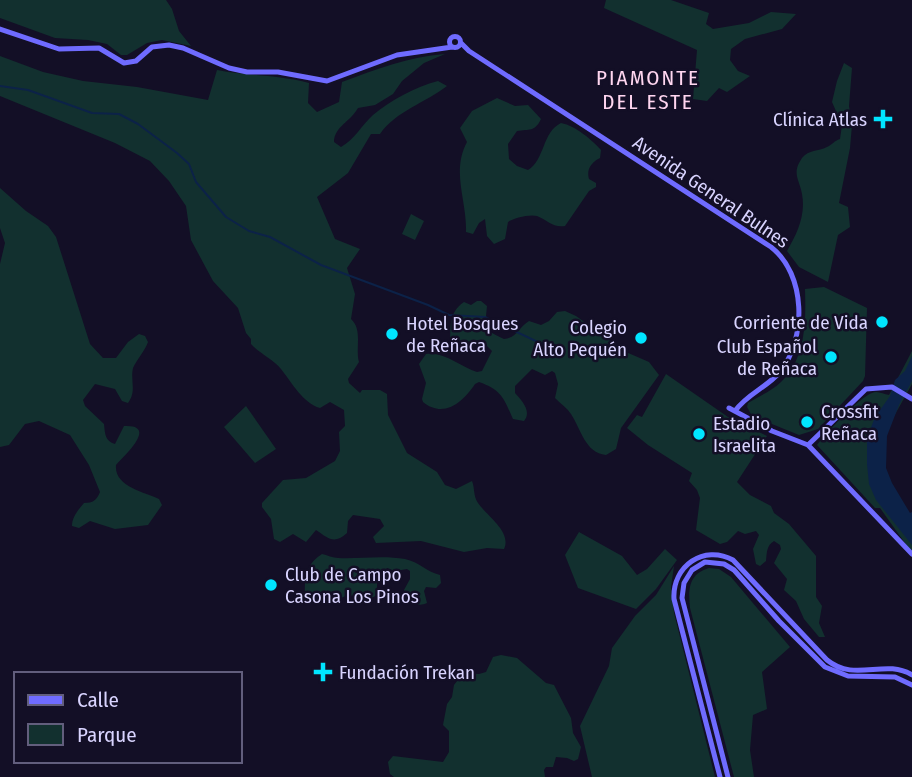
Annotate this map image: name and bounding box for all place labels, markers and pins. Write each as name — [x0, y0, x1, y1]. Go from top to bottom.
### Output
place label: Clínica Atlas — [773, 108, 867, 131]
marker: Clínica Atlas — [873, 109, 893, 129]
place label: Corriente de Vida — [734, 311, 868, 334]
place label: Hotel Bosques de Reñaca — [406, 312, 518, 357]
marker: Corriente de Vida — [874, 314, 890, 330]
place label: Colegio Alto Pequén — [533, 316, 627, 361]
marker: Hotel Bosques de Reñaca — [384, 326, 400, 342]
marker: Colegio Alto Pequén — [633, 330, 649, 346]
place label: Club Español de Reñaca — [717, 335, 817, 380]
marker: Club Español de Reñaca — [823, 349, 839, 365]
place label: Crossfit Reñaca — [821, 400, 879, 445]
place label: Estadio Israelita — [713, 412, 776, 457]
marker: Crossfit Reñaca — [799, 414, 815, 430]
marker: Estadio Israelita — [691, 426, 707, 442]
place label: Club de Campo Casona Los Pinos — [285, 563, 419, 608]
marker: Club de Campo Casona Los Pinos — [263, 577, 279, 593]
place label: Fundación Trekan — [339, 661, 475, 684]
marker: Fundación Trekan — [313, 662, 333, 682]

